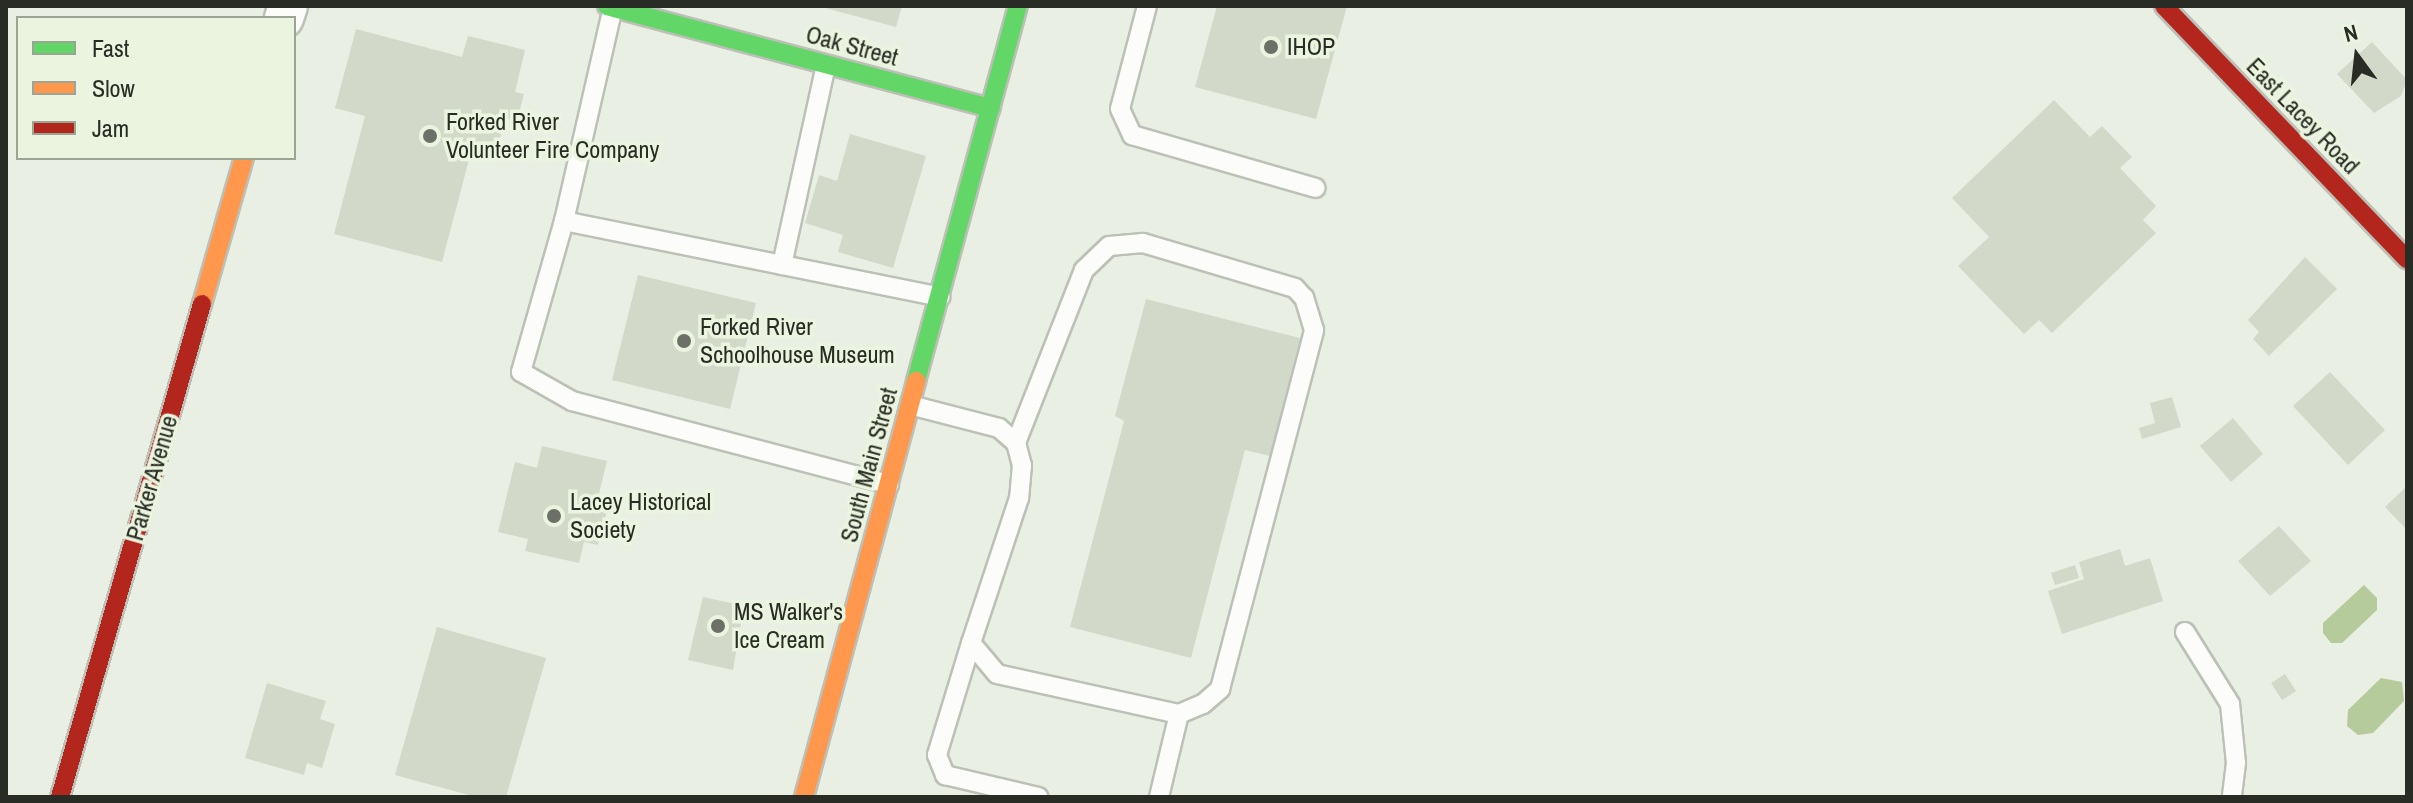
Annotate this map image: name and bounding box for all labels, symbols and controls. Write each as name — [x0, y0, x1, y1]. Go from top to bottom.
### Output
legend — [16, 16, 296, 160]
north arrow — [2317, 16, 2397, 96]
text: N — [2341, 17, 2361, 49]
street label: Oak Street — [803, 20, 901, 72]
text: Fast — [92, 32, 129, 64]
place label: IHOP — [1287, 33, 1335, 61]
marker: IHOP — [1262, 38, 1280, 56]
street label: East Lacey Road — [2241, 52, 2365, 180]
text: Slow — [92, 72, 135, 104]
place label: Forked River Volunteer Fire Company — [446, 108, 659, 164]
text: Jam — [92, 112, 129, 144]
marker: Forked River Volunteer Fire Company — [421, 127, 439, 145]
place label: Forked River Schoolhouse Museum — [700, 313, 895, 369]
marker: Forked River Schoolhouse Museum — [675, 332, 693, 350]
street label: South Main Street — [835, 385, 903, 545]
street label: Parker Avenue — [120, 412, 184, 544]
place label: Lacey Historical Society — [570, 488, 711, 544]
marker: Lacey Historical Society — [545, 507, 563, 525]
place label: MS Walker's Ice Cream — [734, 598, 843, 654]
marker: MS Walker's Ice Cream — [709, 617, 727, 635]

